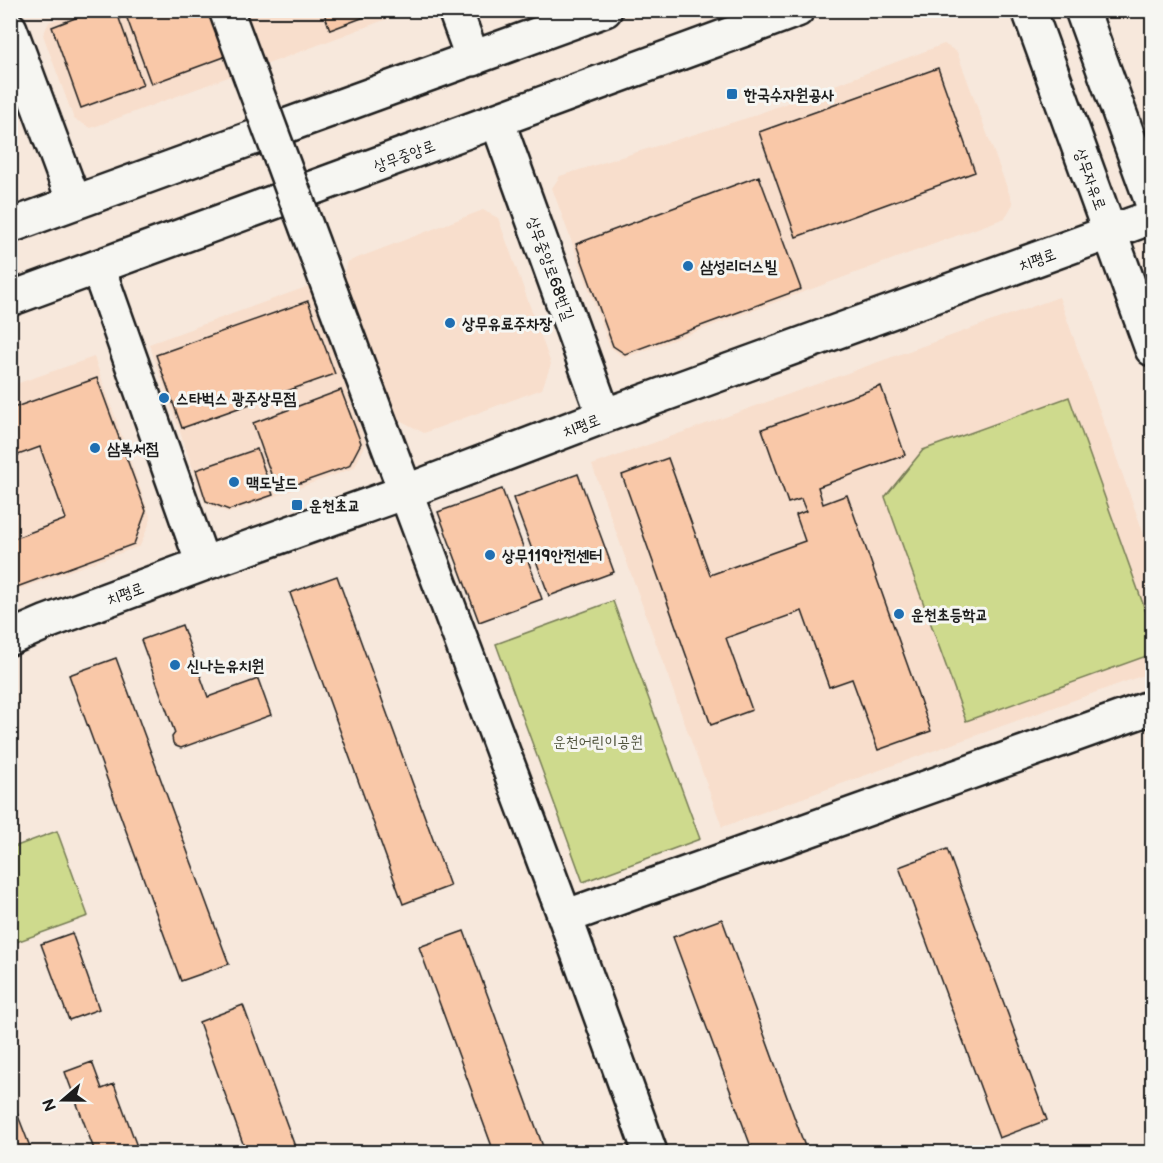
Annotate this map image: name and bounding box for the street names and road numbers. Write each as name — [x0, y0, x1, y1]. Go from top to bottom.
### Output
street label: 상무중앙로 — [371, 136, 438, 176]
street label: 상무자유로 — [1070, 146, 1110, 213]
street label: 상무중앙로68번길 — [522, 214, 577, 323]
street label: 치평로 — [1016, 245, 1059, 276]
street label: 치평로 — [560, 411, 603, 442]
street label: 치평로 — [104, 579, 147, 610]

